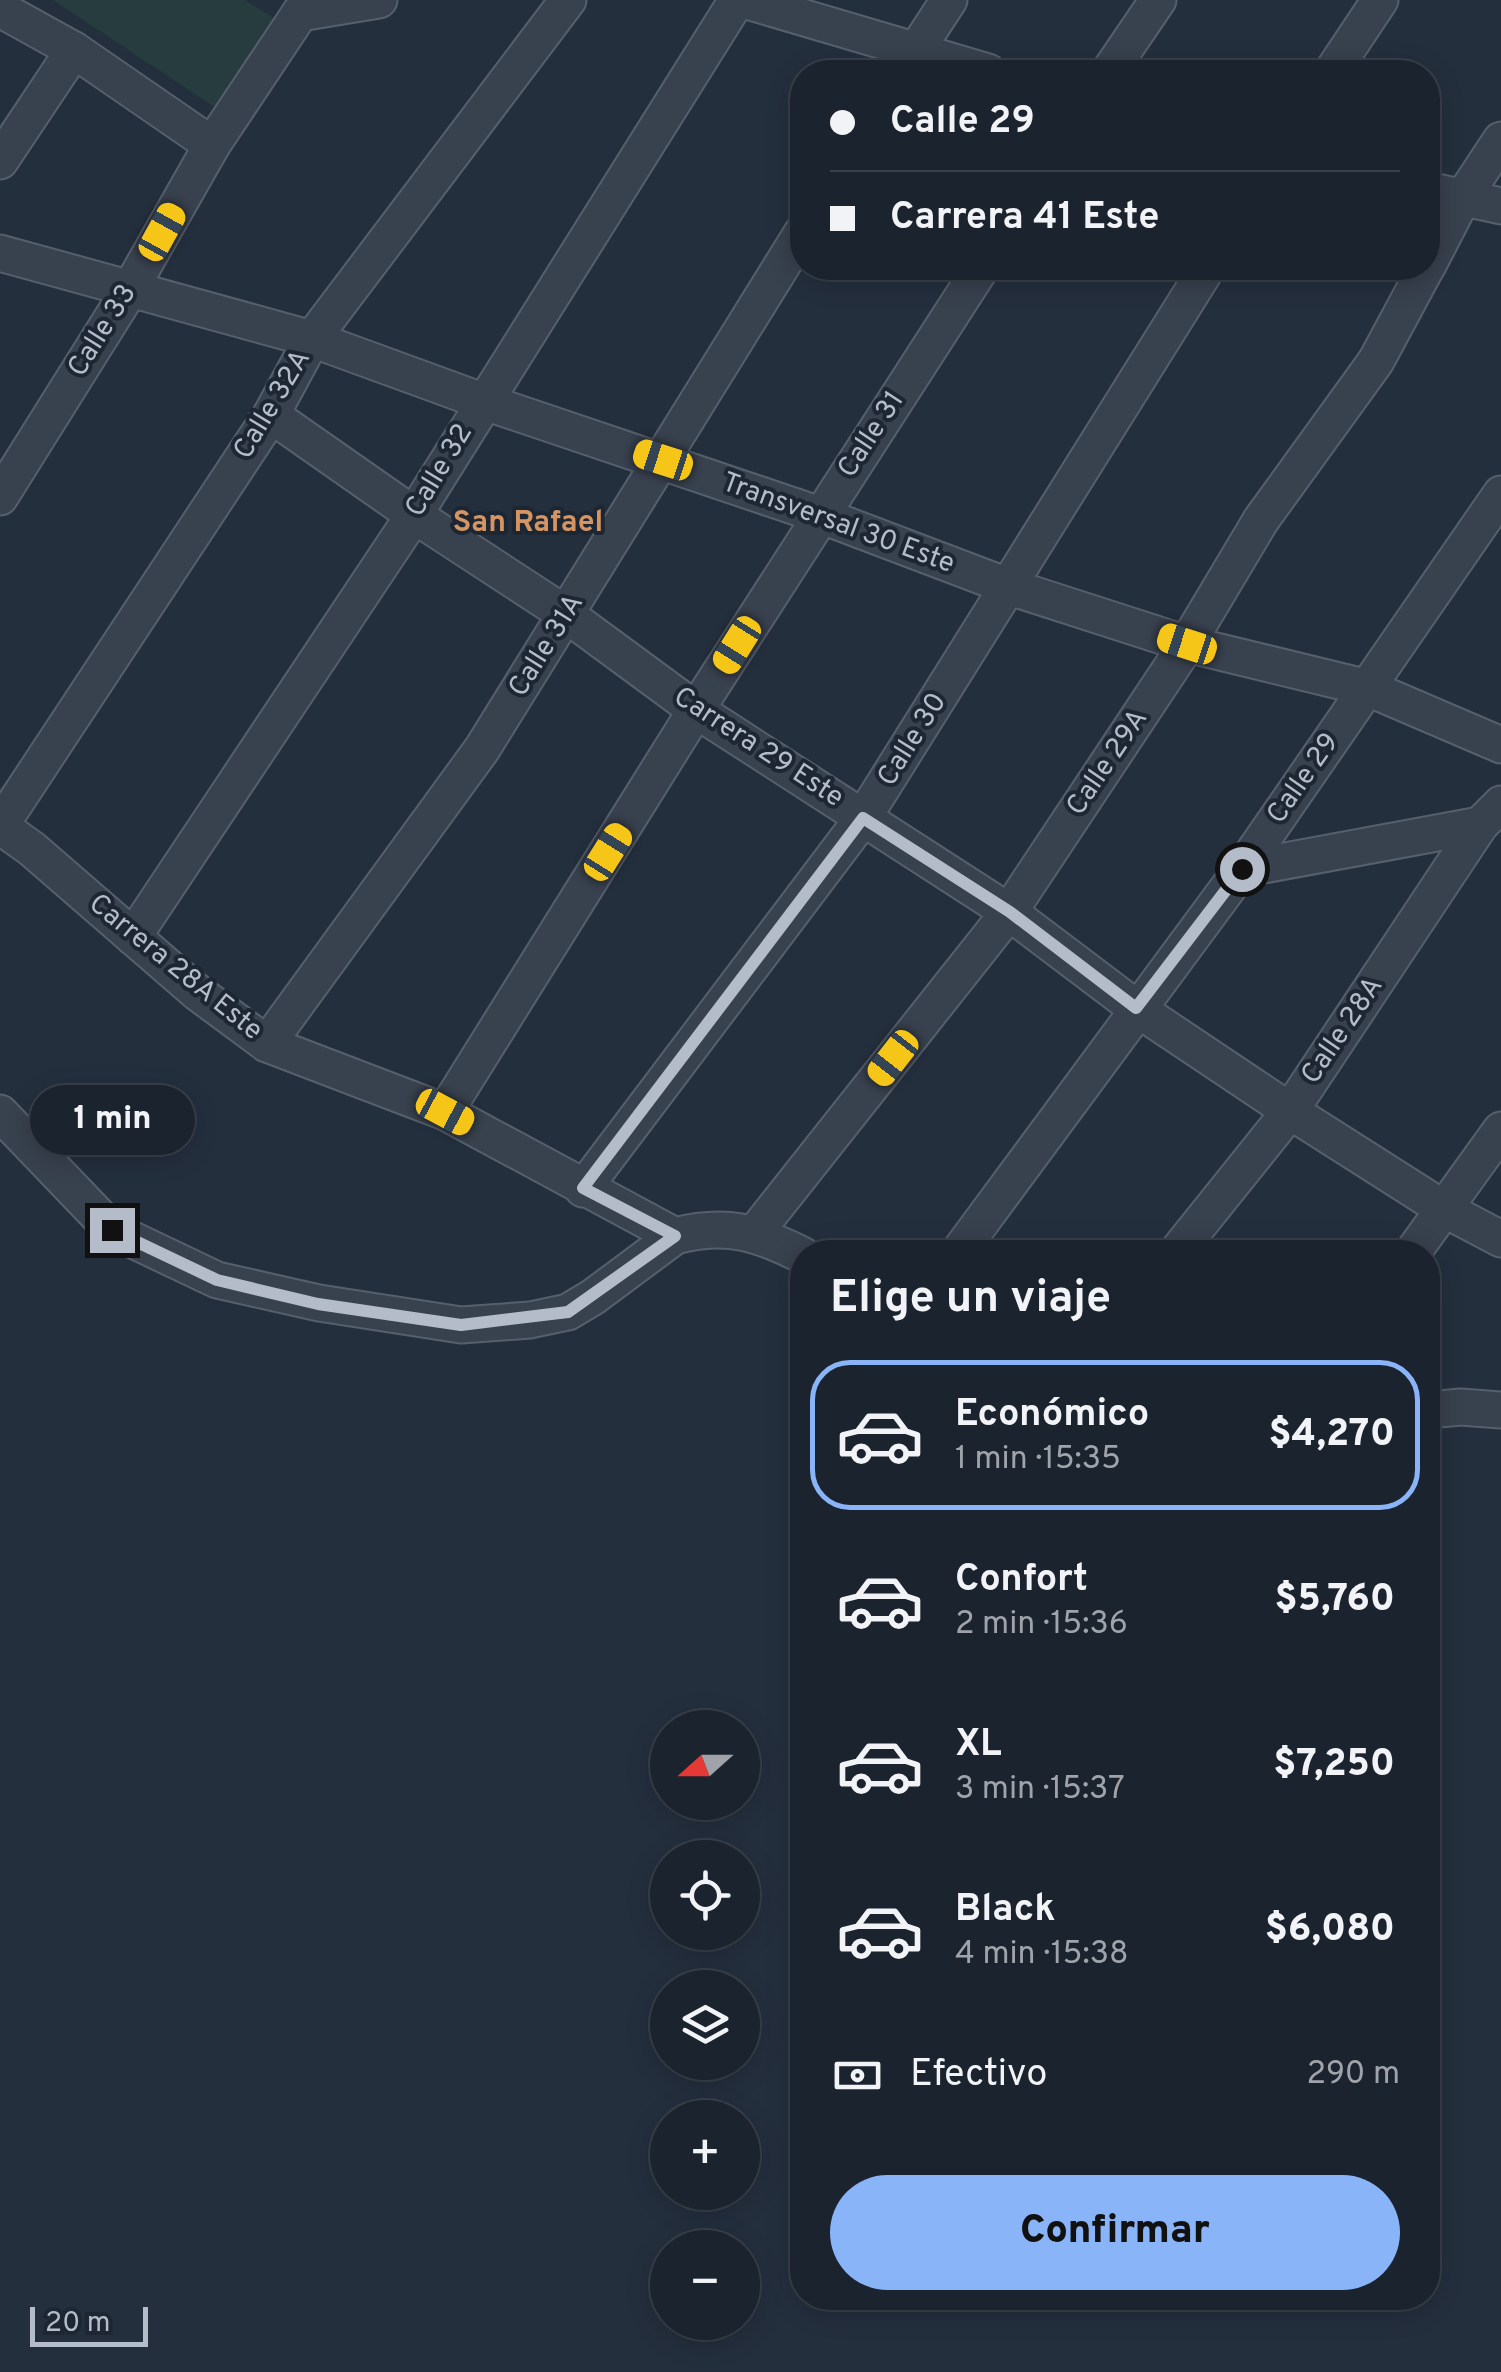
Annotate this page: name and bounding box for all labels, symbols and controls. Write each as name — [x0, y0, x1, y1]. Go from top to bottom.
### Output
text: Calle 29 — [890, 98, 1035, 147]
text: Carrera 41 Este — [890, 194, 1159, 243]
car — [134, 198, 190, 266]
street label: Calle 33 — [60, 278, 146, 384]
street label: Calle 32A — [226, 344, 320, 466]
street label: Calle 31 — [831, 385, 913, 485]
street label: Calle 32 — [398, 418, 482, 524]
car — [630, 436, 696, 484]
street label: Transversal 30 Este — [717, 465, 959, 583]
district label: San Rafael — [453, 505, 603, 542]
street label: Calle 31A — [501, 588, 593, 704]
car — [708, 612, 766, 678]
car — [1154, 620, 1220, 668]
street label: Carrera 29 Este — [666, 680, 850, 816]
street label: Calle 30 — [870, 686, 956, 794]
street label: Calle 29A — [1059, 703, 1157, 823]
street label: Calle 29 — [1260, 726, 1348, 832]
car — [579, 819, 637, 885]
route start — [1220, 847, 1265, 892]
street label: Carrera 28A Este — [80, 887, 270, 1049]
street label: Calle 28A — [1294, 970, 1392, 1092]
car — [863, 1025, 923, 1091]
callout: 1 min — [29, 1085, 194, 1155]
car — [411, 1085, 479, 1139]
text: 1 min — [73, 1100, 152, 1140]
route end — [90, 1208, 135, 1253]
text: Elige un viaje — [830, 1271, 1111, 1328]
icon: car — [835, 1390, 925, 1480]
text: Económico — [955, 1391, 1149, 1440]
text: $4,270 — [1268, 1411, 1395, 1460]
text: 1 min · 15:35 — [955, 1440, 1121, 1480]
icon: car — [835, 1555, 925, 1645]
text: Confort — [955, 1556, 1088, 1605]
text: $5,760 — [1275, 1576, 1395, 1625]
text: 2 min · 15:36 — [955, 1605, 1128, 1645]
north arrow — [650, 1710, 760, 1820]
map controls — [650, 1710, 760, 2340]
icon: car — [835, 1720, 925, 1810]
text: XL — [955, 1721, 1002, 1770]
text: $7,250 — [1273, 1741, 1395, 1790]
text: 3 min · 15:37 — [955, 1770, 1125, 1810]
button: locate — [650, 1840, 760, 1950]
icon: car — [835, 1885, 925, 1975]
text: Black — [955, 1886, 1055, 1935]
text: $6,080 — [1265, 1906, 1395, 1955]
text: 4 min · 15:38 — [955, 1935, 1129, 1975]
button: layers — [650, 1970, 760, 2080]
icon: cash — [830, 2048, 885, 2103]
text: Efectivo — [910, 2051, 1048, 2100]
text: 290 m — [1306, 2055, 1400, 2095]
button: + — [650, 2100, 760, 2210]
button: Confirmar — [830, 2175, 1400, 2290]
button: − — [650, 2230, 760, 2340]
scale bar — [30, 2302, 148, 2346]
text: 20 m — [45, 2306, 110, 2342]

